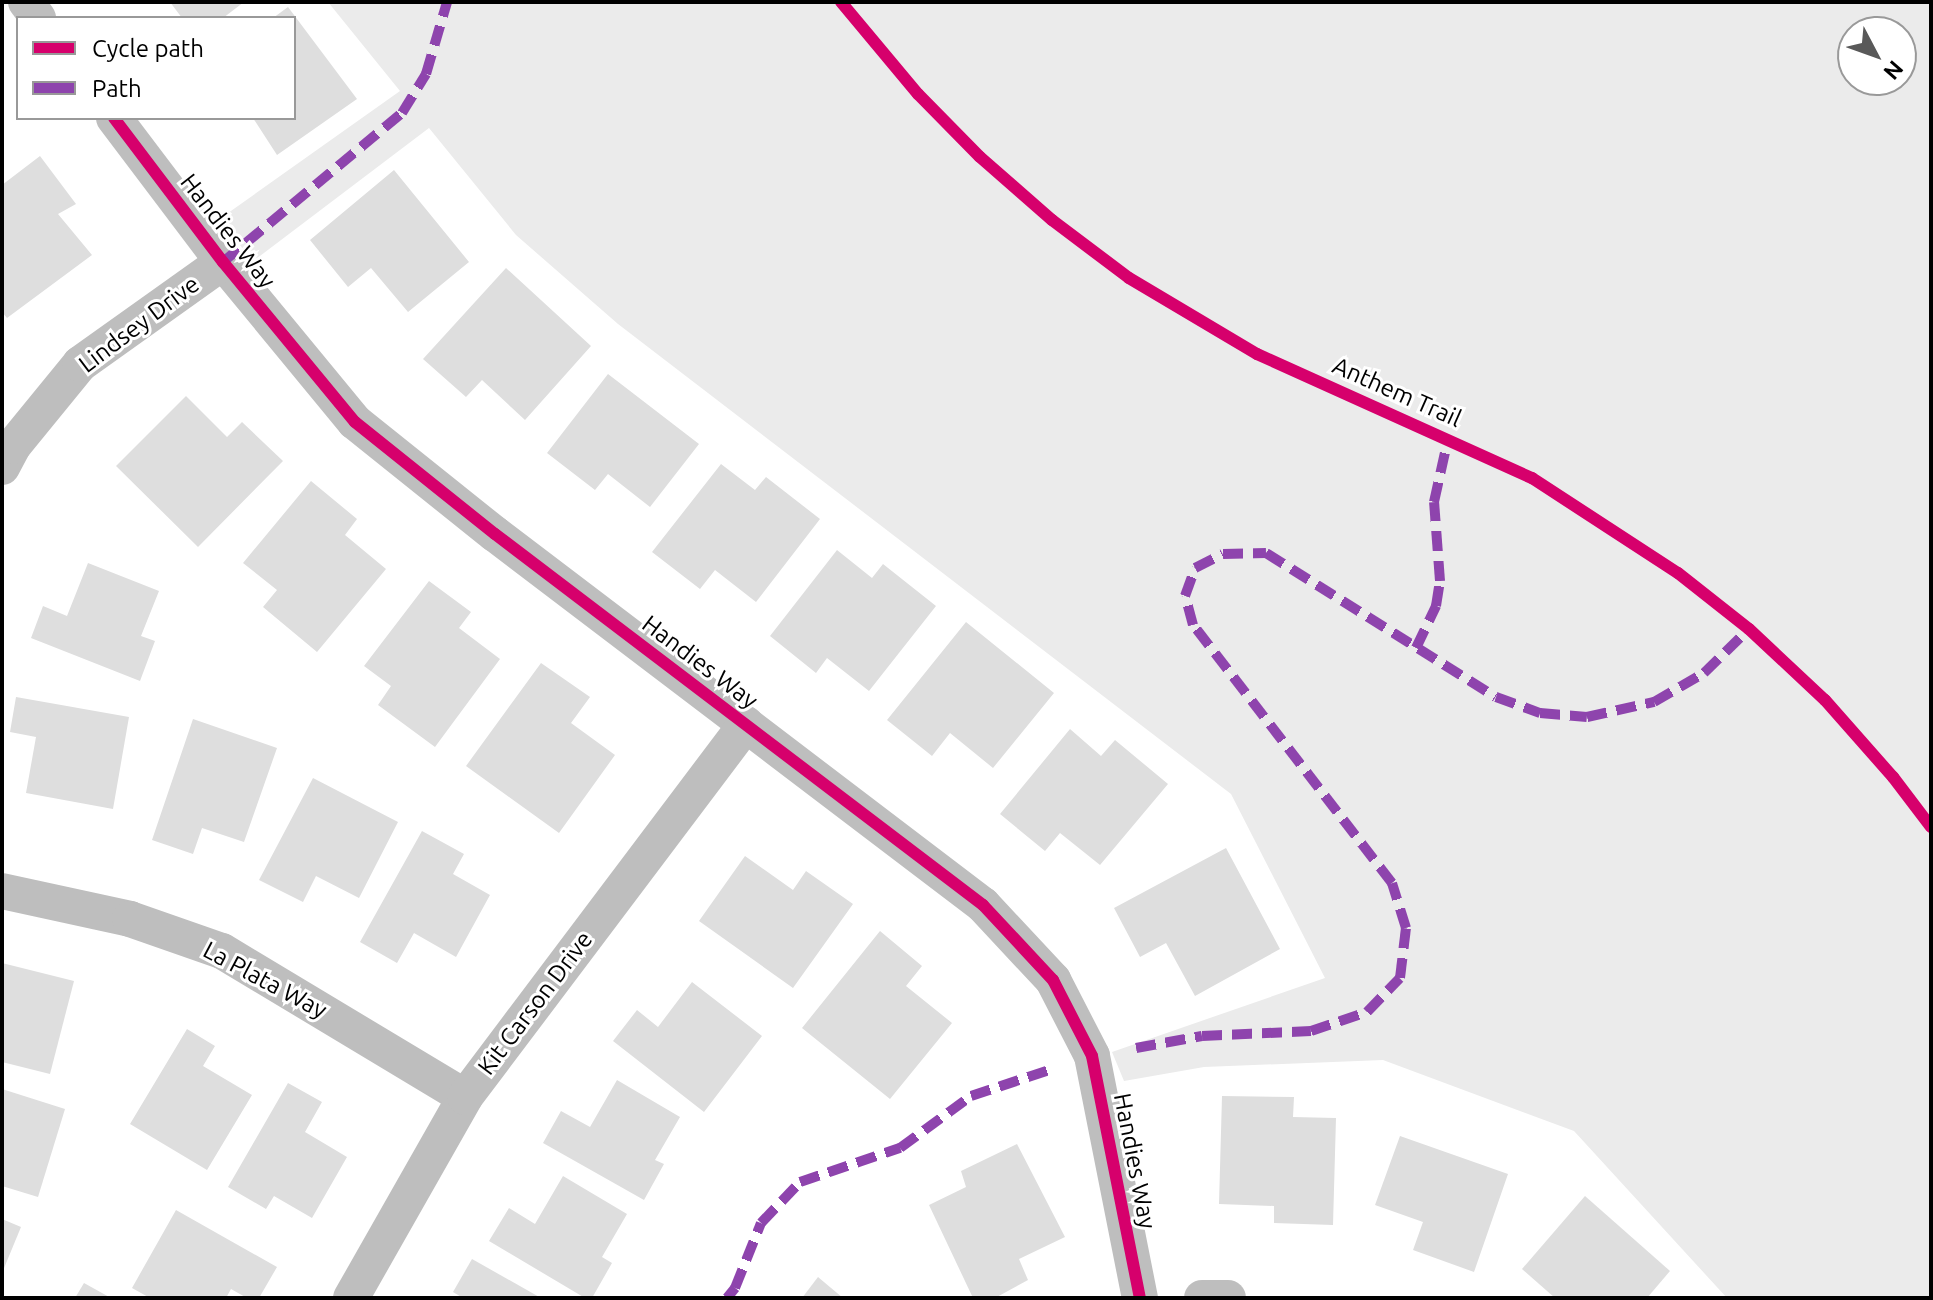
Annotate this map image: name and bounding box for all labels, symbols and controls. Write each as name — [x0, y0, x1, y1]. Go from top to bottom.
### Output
legend — [16, 16, 296, 120]
north arrow — [1837, 16, 1917, 96]
text: Cycle path — [92, 35, 204, 62]
text: N — [1879, 56, 1909, 85]
text: Path — [92, 75, 142, 102]
street label: Handies Way — [174, 168, 282, 294]
street label: Lindsey Drive — [73, 269, 205, 379]
street label: Anthem Trail — [1328, 351, 1466, 433]
street label: Handies Way — [636, 609, 764, 715]
street label: Kit Carson Drive — [472, 925, 598, 1081]
street label: La Plata Way — [198, 935, 332, 1025]
street label: Handies Way — [1108, 1091, 1162, 1231]

